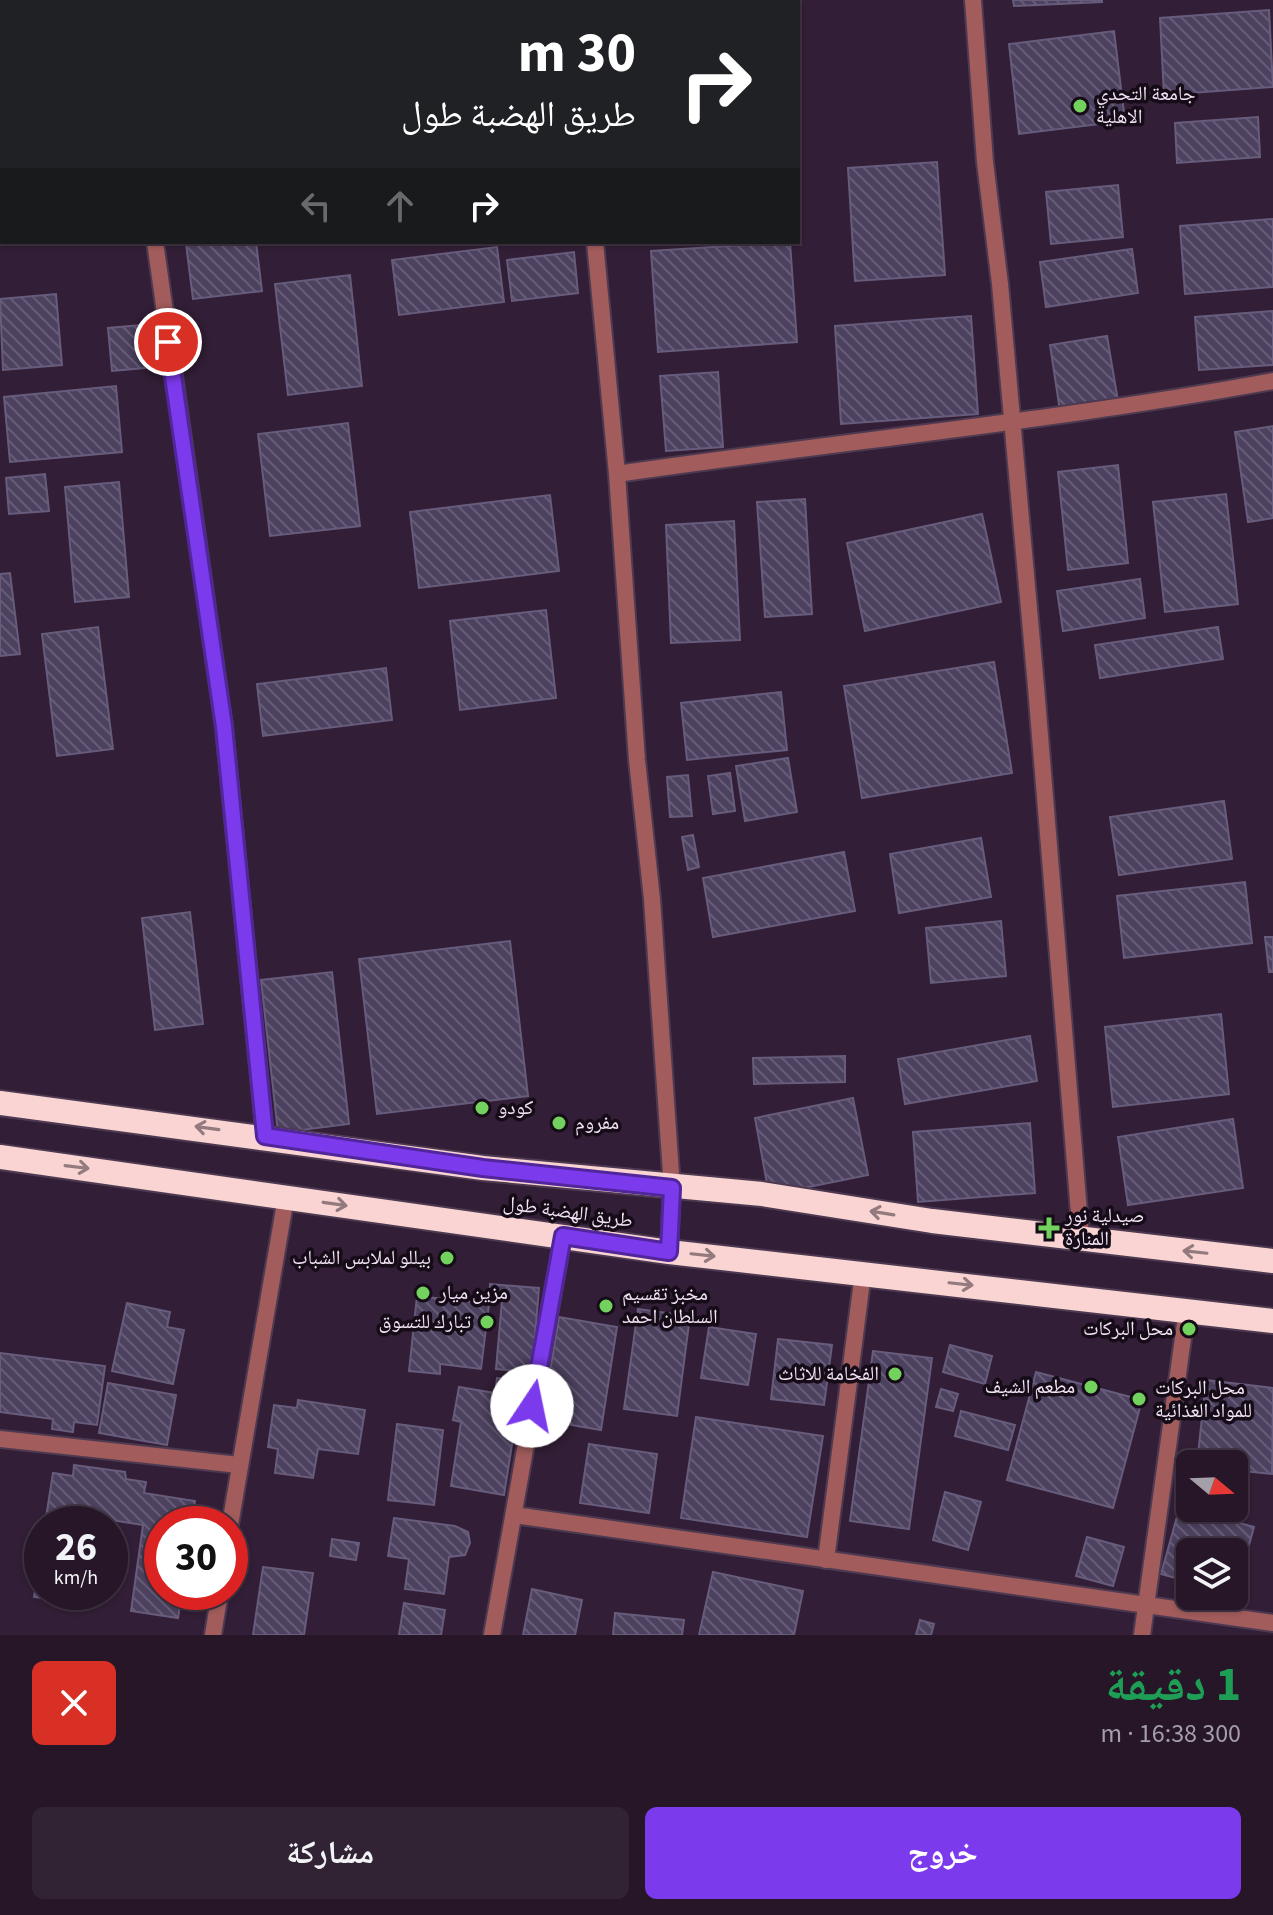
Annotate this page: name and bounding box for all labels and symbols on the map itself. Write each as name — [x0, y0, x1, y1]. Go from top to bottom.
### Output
place label: جامعة التحدي الاهلية — [1096, 80, 1196, 131]
marker: جامعة التحدي الاهلية — [1071, 97, 1089, 115]
pin — [134, 308, 202, 376]
place label: كودو — [498, 1094, 533, 1122]
marker: كودو — [473, 1099, 491, 1117]
place label: مفروم — [575, 1109, 619, 1137]
marker: مفروم — [550, 1114, 568, 1132]
one-way arrow — [195, 1121, 221, 1136]
one-way arrow — [64, 1160, 89, 1175]
street label: طريق الهضبة طول — [501, 1189, 635, 1235]
one-way arrow — [322, 1197, 347, 1212]
place label: صيدلية نور المنارة — [1064, 1202, 1144, 1253]
one-way arrow — [870, 1205, 895, 1220]
marker: صيدلية نور المنارة — [1040, 1219, 1058, 1237]
place label: بيللو لملابس الشباب — [292, 1244, 431, 1272]
one-way arrow — [1183, 1245, 1209, 1260]
one-way arrow — [689, 1248, 716, 1263]
marker: بيللو لملابس الشباب — [438, 1249, 456, 1267]
one-way arrow — [948, 1277, 974, 1292]
place label: مزين ميار — [438, 1279, 508, 1307]
place label: مخبز تقسيم السلطان احمد — [622, 1280, 718, 1331]
marker: مزين ميار — [414, 1284, 432, 1302]
marker: مخبز تقسيم السلطان احمد — [597, 1297, 615, 1315]
place label: تبارك للتسوق — [378, 1308, 471, 1336]
marker: تبارك للتسوق — [478, 1313, 496, 1331]
place label: محل البركات — [1083, 1315, 1173, 1343]
marker: محل البركات — [1180, 1320, 1198, 1338]
place label: الفخامة للاثاث — [778, 1360, 879, 1388]
position arrow — [490, 1364, 574, 1448]
marker: الفخامة للاثاث — [886, 1365, 904, 1383]
place label: مطعم الشيف — [985, 1373, 1075, 1401]
place label: محل البركات للمواد الغذائية — [1155, 1374, 1252, 1425]
marker: مطعم الشيف — [1082, 1378, 1100, 1396]
marker: محل البركات للمواد الغذائية — [1130, 1390, 1148, 1408]
north arrow — [1176, 1450, 1248, 1522]
speed limit sign: 30 — [144, 1506, 248, 1610]

